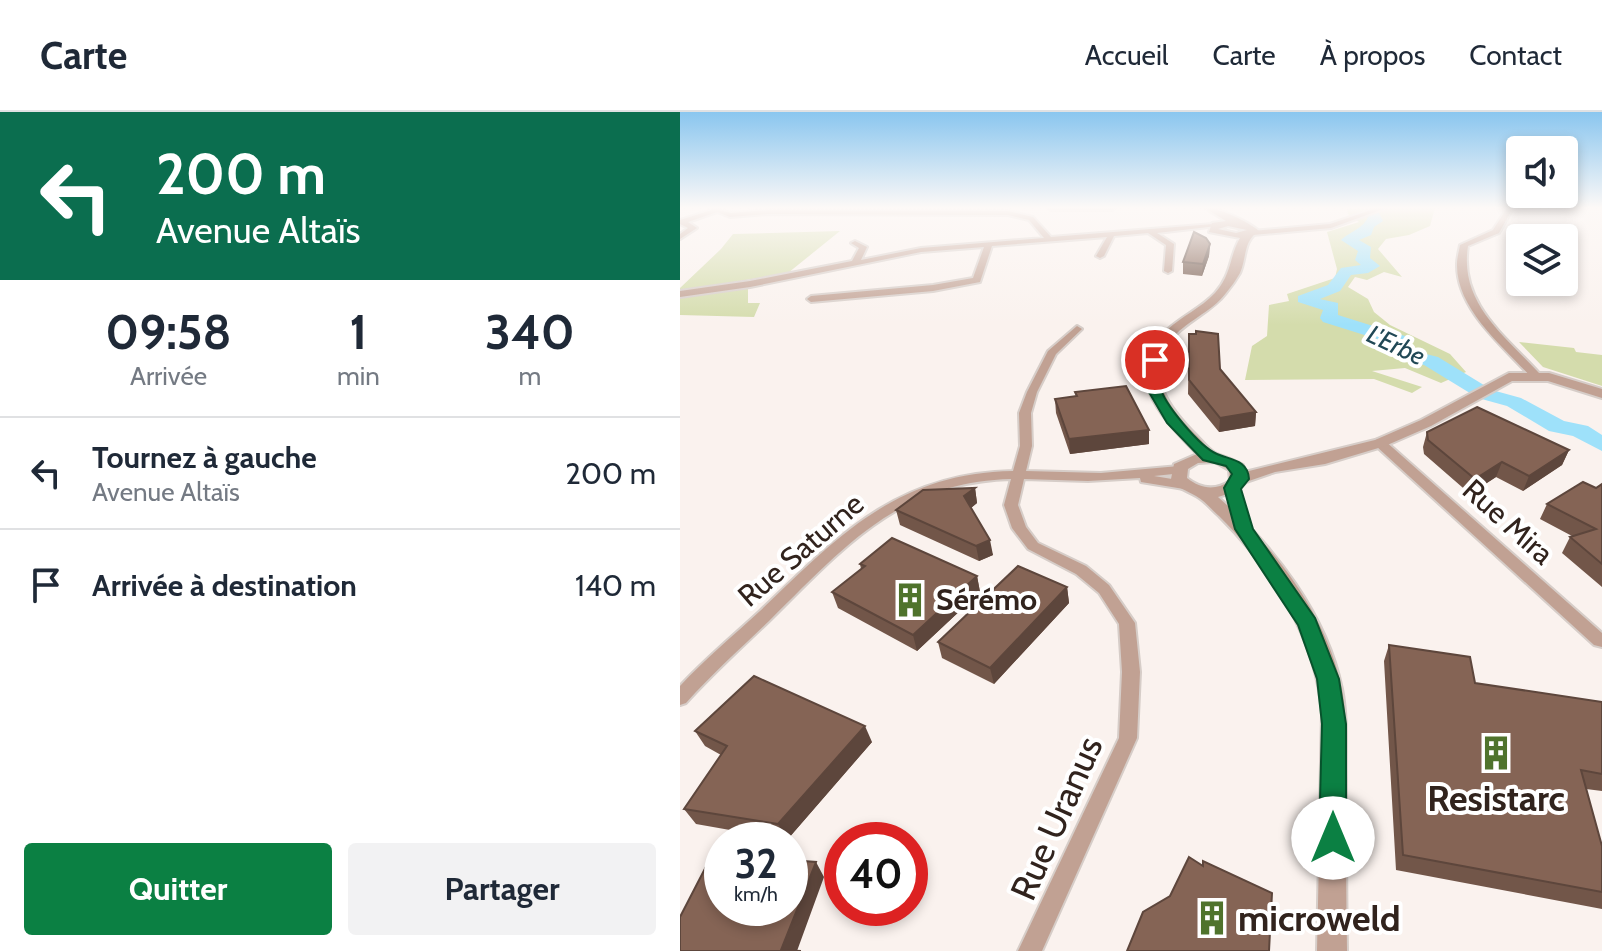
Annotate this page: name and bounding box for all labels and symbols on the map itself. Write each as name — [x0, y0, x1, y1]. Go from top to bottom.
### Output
water label: L'Erbe — [1362, 318, 1430, 372]
pin — [1121, 326, 1189, 394]
street label: Rue Mira — [1455, 471, 1562, 572]
street label: Rue Saturne — [730, 485, 871, 614]
building icon: Sérémo — [891, 581, 929, 619]
place label: Sérémo — [936, 581, 1037, 618]
street label: Rue Uranus — [1000, 729, 1112, 907]
building icon: Resistarc — [1477, 734, 1515, 772]
place label: Resistarc — [1427, 776, 1565, 820]
position arrow — [1291, 796, 1375, 880]
speed limit sign: 40 — [824, 822, 928, 926]
place label: microweld — [1238, 896, 1400, 940]
building icon: microweld — [1193, 899, 1231, 937]

